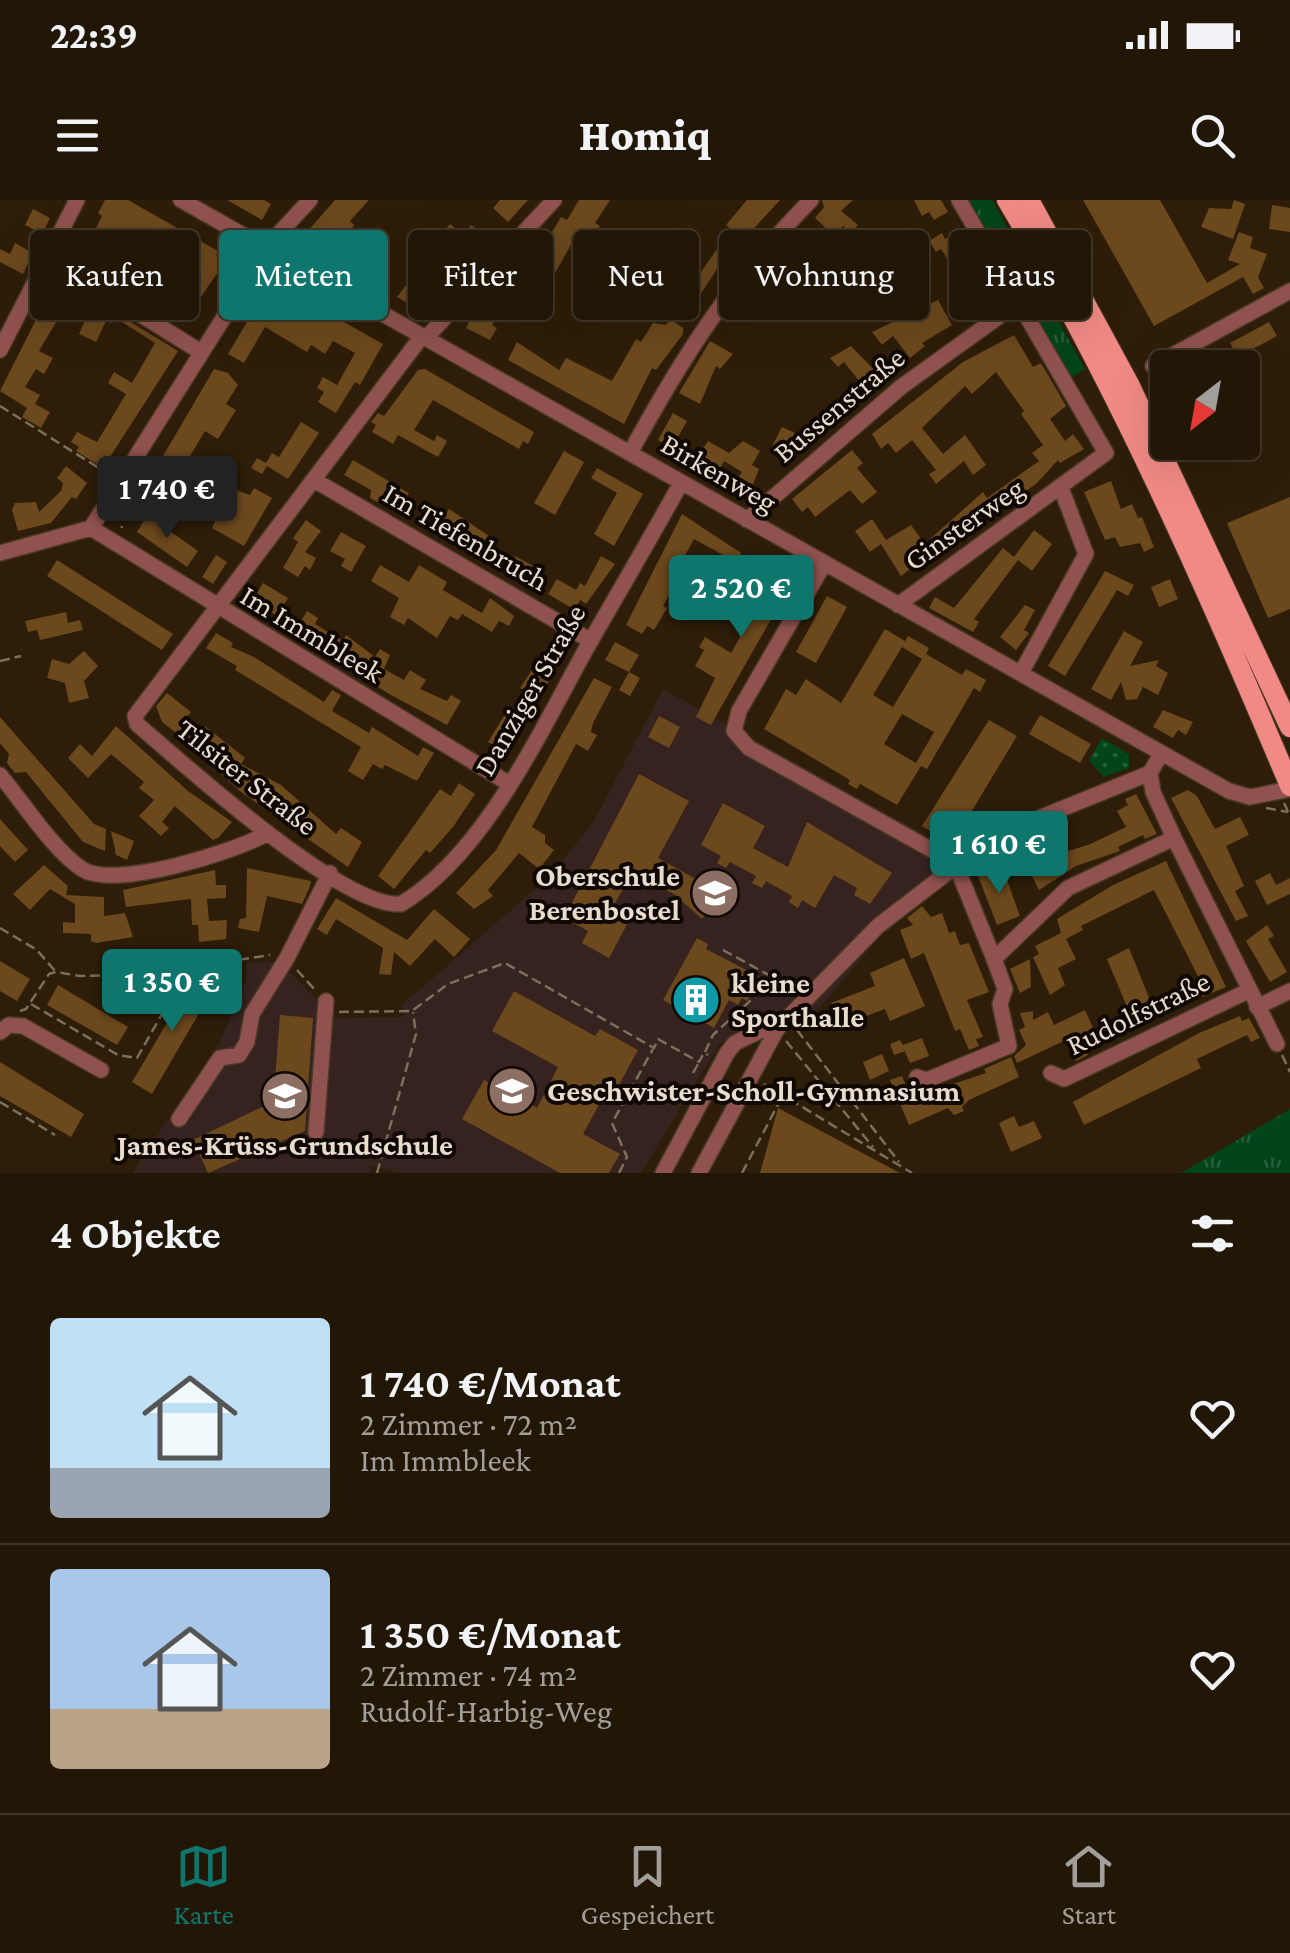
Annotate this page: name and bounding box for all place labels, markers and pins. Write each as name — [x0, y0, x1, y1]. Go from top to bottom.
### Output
pin: 1 740 € — [75, 456, 259, 541]
pin: 2 520 € — [649, 555, 833, 640]
pin: 1 610 € — [907, 811, 1091, 896]
place label: Oberschule Berenbostel — [529, 859, 680, 926]
school or university icon: Oberschule Berenbostel — [689, 867, 741, 919]
pin: 1 350 € — [80, 949, 264, 1034]
place label: kleine Sporthalle — [731, 966, 864, 1033]
building icon: kleine Sporthalle — [670, 974, 722, 1026]
school or university icon: Geschwister-Scholl-Gymnasium — [486, 1065, 538, 1117]
school or university icon: James-Krüss-Grundschule — [259, 1070, 311, 1122]
place label: Geschwister-Scholl-Gymnasium — [547, 1074, 961, 1107]
place label: James-Krüss-Grundschule — [114, 1128, 453, 1161]

